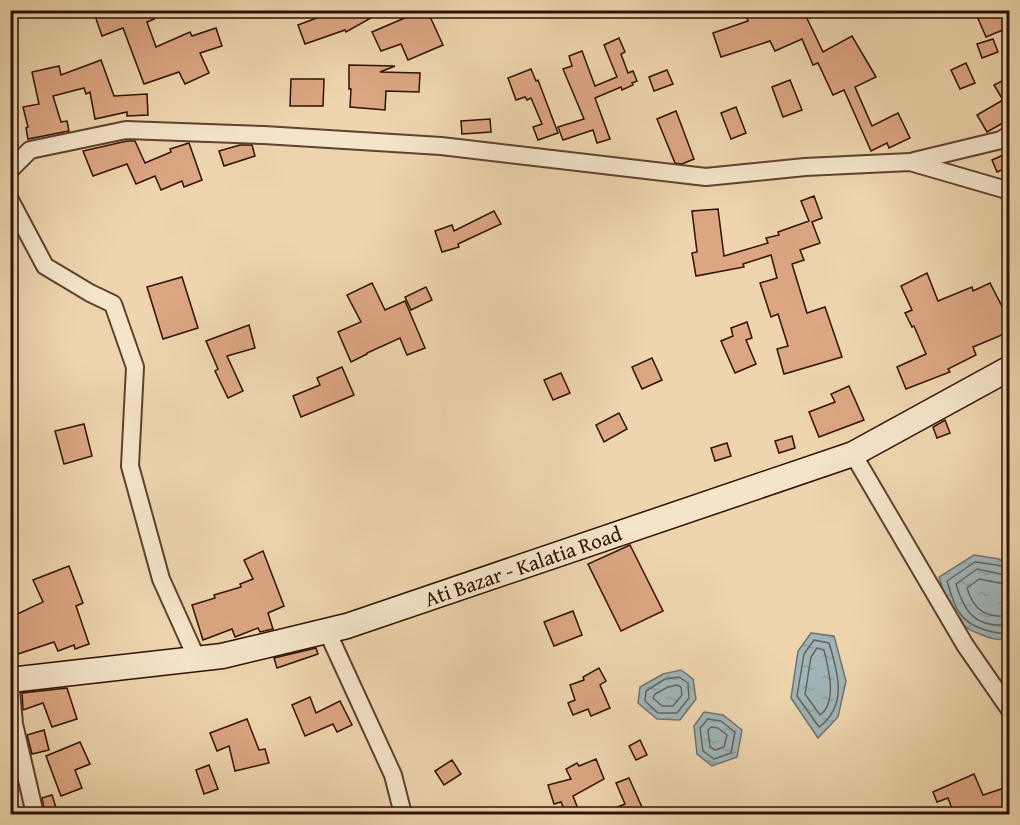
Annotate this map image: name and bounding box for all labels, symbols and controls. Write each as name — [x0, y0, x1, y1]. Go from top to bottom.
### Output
street label: Ati Bazar - Kalatia Road — [420, 517, 627, 614]

